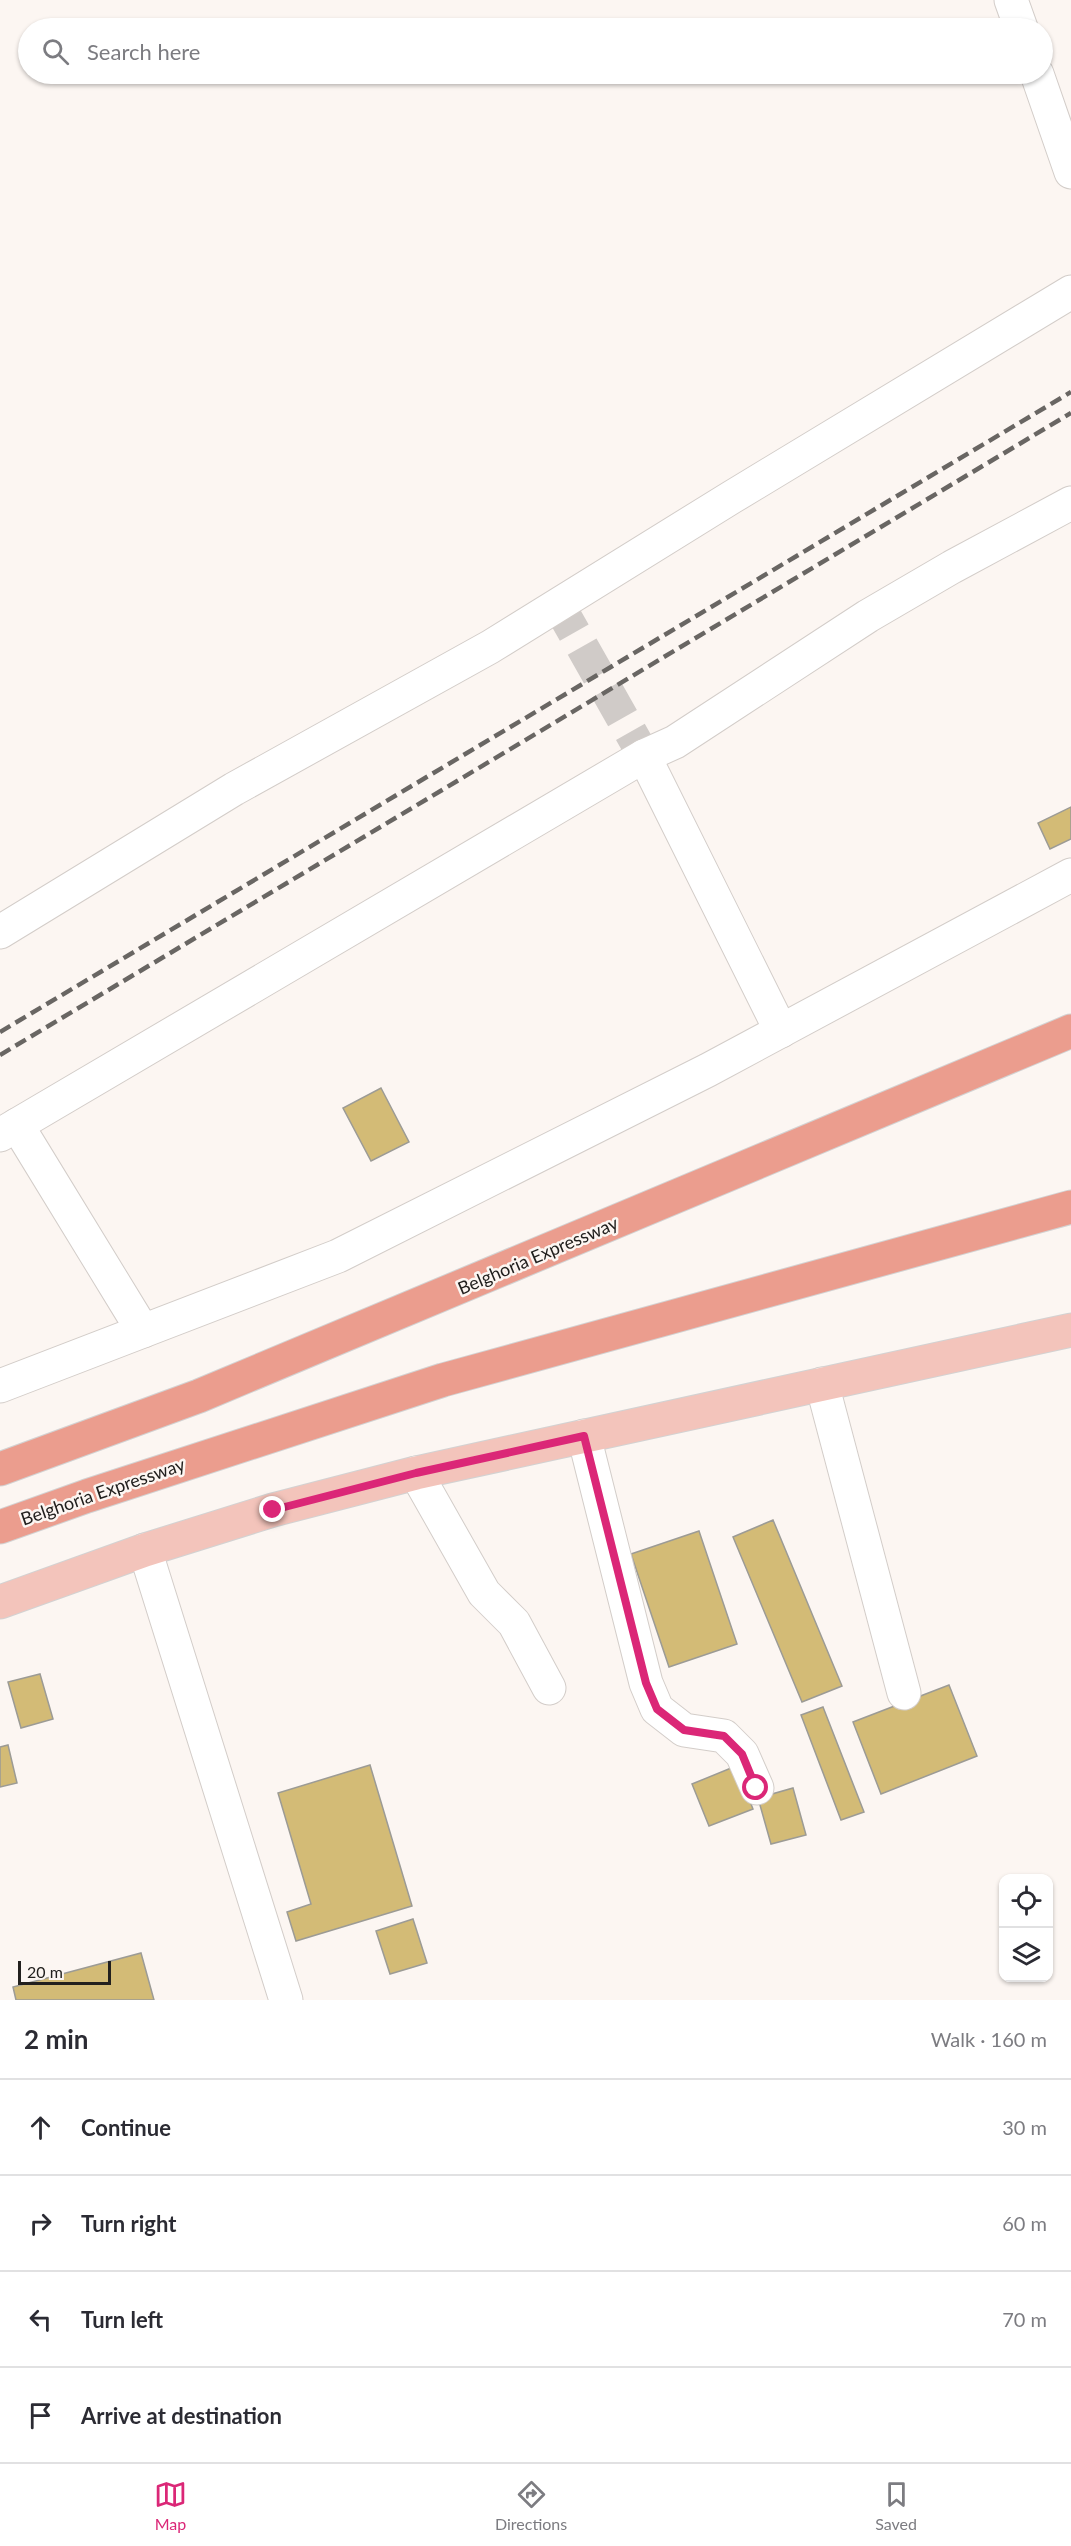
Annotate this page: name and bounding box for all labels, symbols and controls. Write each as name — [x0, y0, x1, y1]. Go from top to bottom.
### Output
search box — [18, 18, 1053, 84]
icon: search — [39, 35, 72, 68]
text: Search here — [87, 38, 200, 65]
street label: Belghoria Expressway — [454, 1211, 622, 1299]
street label: Belghoria Expressway — [18, 1452, 188, 1529]
route end — [259, 1496, 285, 1522]
route start — [742, 1774, 768, 1800]
map controls — [999, 1874, 1053, 1982]
button: locate — [999, 1874, 1053, 1928]
button: layers — [999, 1928, 1053, 1982]
scale bar — [18, 1958, 111, 1986]
text: 20 m — [27, 1962, 63, 1981]
text: 2 min — [24, 2023, 88, 2055]
text: Walk · 160 m — [931, 2027, 1047, 2051]
icon: ahead — [24, 2111, 57, 2144]
text: Continue — [81, 2114, 171, 2141]
text: 30 m — [1002, 2115, 1047, 2139]
icon: right — [24, 2207, 57, 2240]
text: Turn right — [81, 2210, 176, 2237]
text: 60 m — [1002, 2211, 1047, 2235]
icon: left — [24, 2303, 57, 2336]
text: Turn left — [81, 2306, 163, 2333]
text: 70 m — [1002, 2307, 1047, 2331]
icon: arrive — [24, 2399, 57, 2432]
text: Arrive at destination — [81, 2402, 282, 2429]
tab: Map — [154, 2478, 187, 2533]
tab: Directions — [495, 2478, 567, 2533]
tab: Saved — [875, 2478, 917, 2533]

